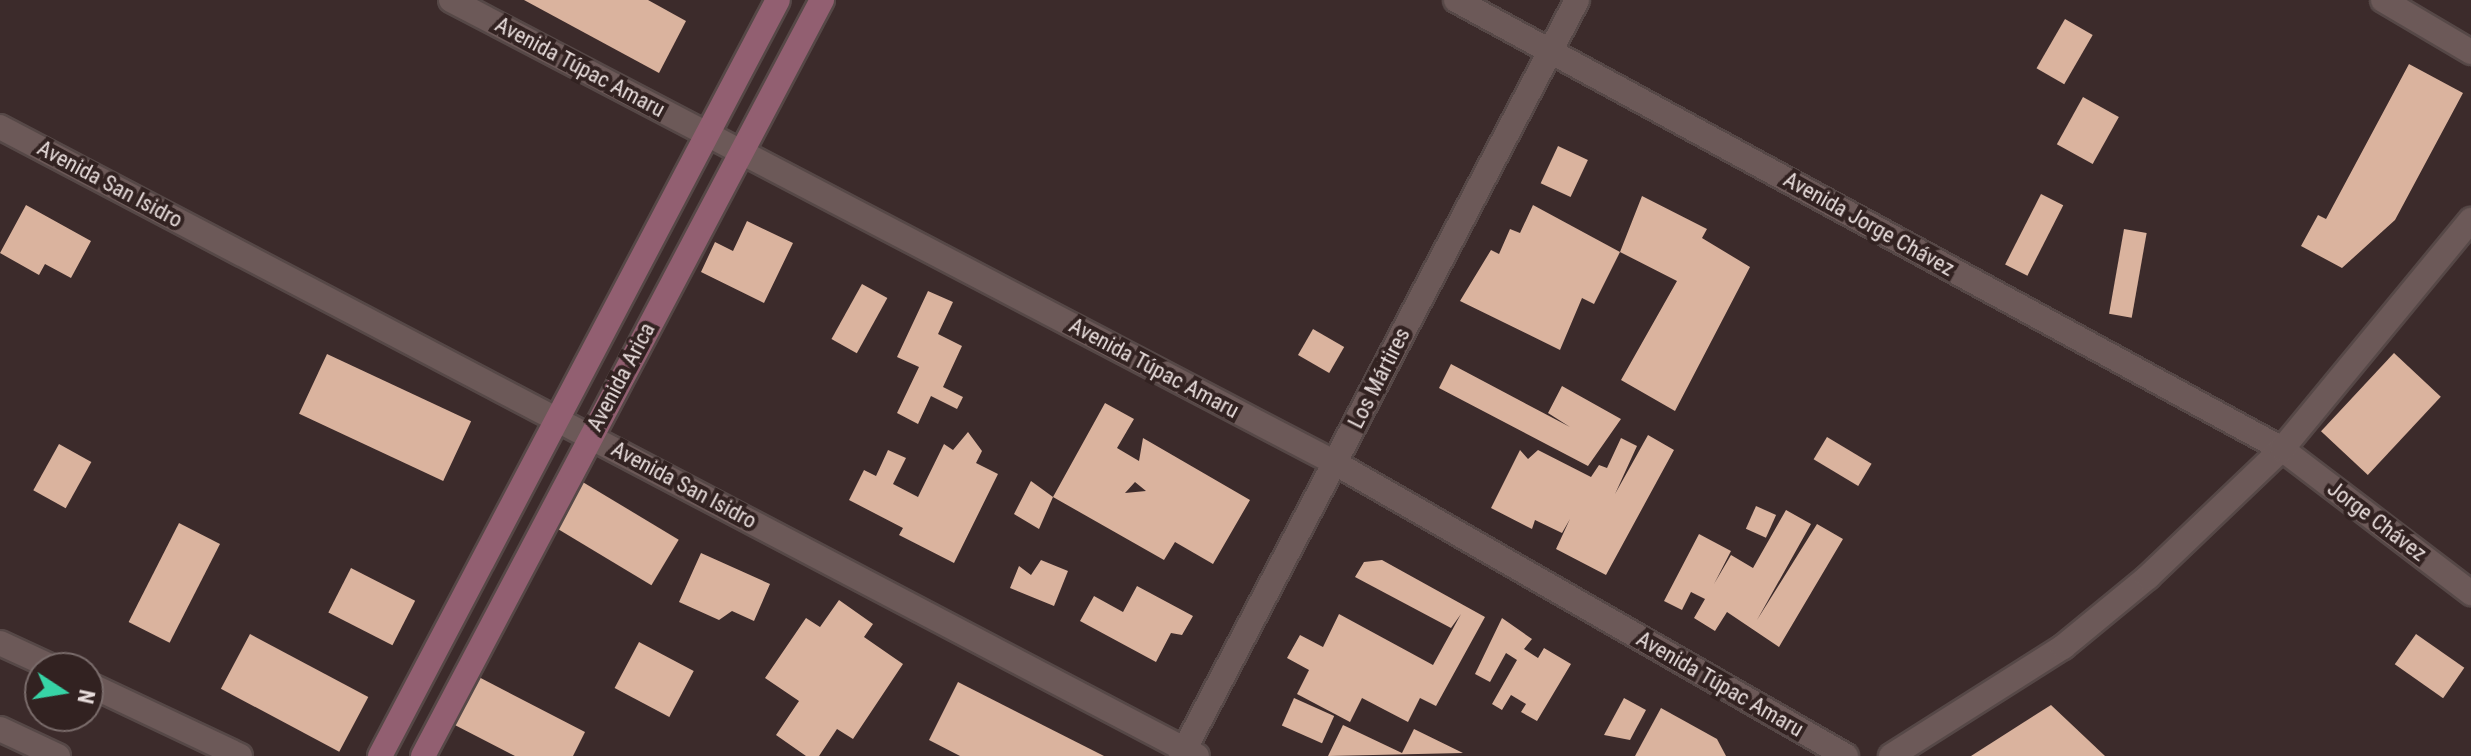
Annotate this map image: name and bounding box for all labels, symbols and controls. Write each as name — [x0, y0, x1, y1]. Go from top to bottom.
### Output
street label: Avenida Túpac Amaru — [490, 11, 670, 123]
street label: Avenida San Isidro — [33, 135, 187, 233]
street label: Avenida Jorge Chávez — [1779, 166, 1959, 282]
street label: Avenida Túpac Amaru — [1064, 312, 1244, 424]
street label: Avenida Arica — [581, 318, 661, 436]
street label: Los Mártires — [1342, 323, 1416, 433]
street label: Avenida San Isidro — [607, 436, 761, 534]
street label: Jorge Chávez — [2322, 475, 2432, 567]
street label: Avenida Túpac Amaru — [1632, 625, 1808, 743]
north arrow — [24, 652, 104, 732]
text: N — [72, 687, 100, 706]

